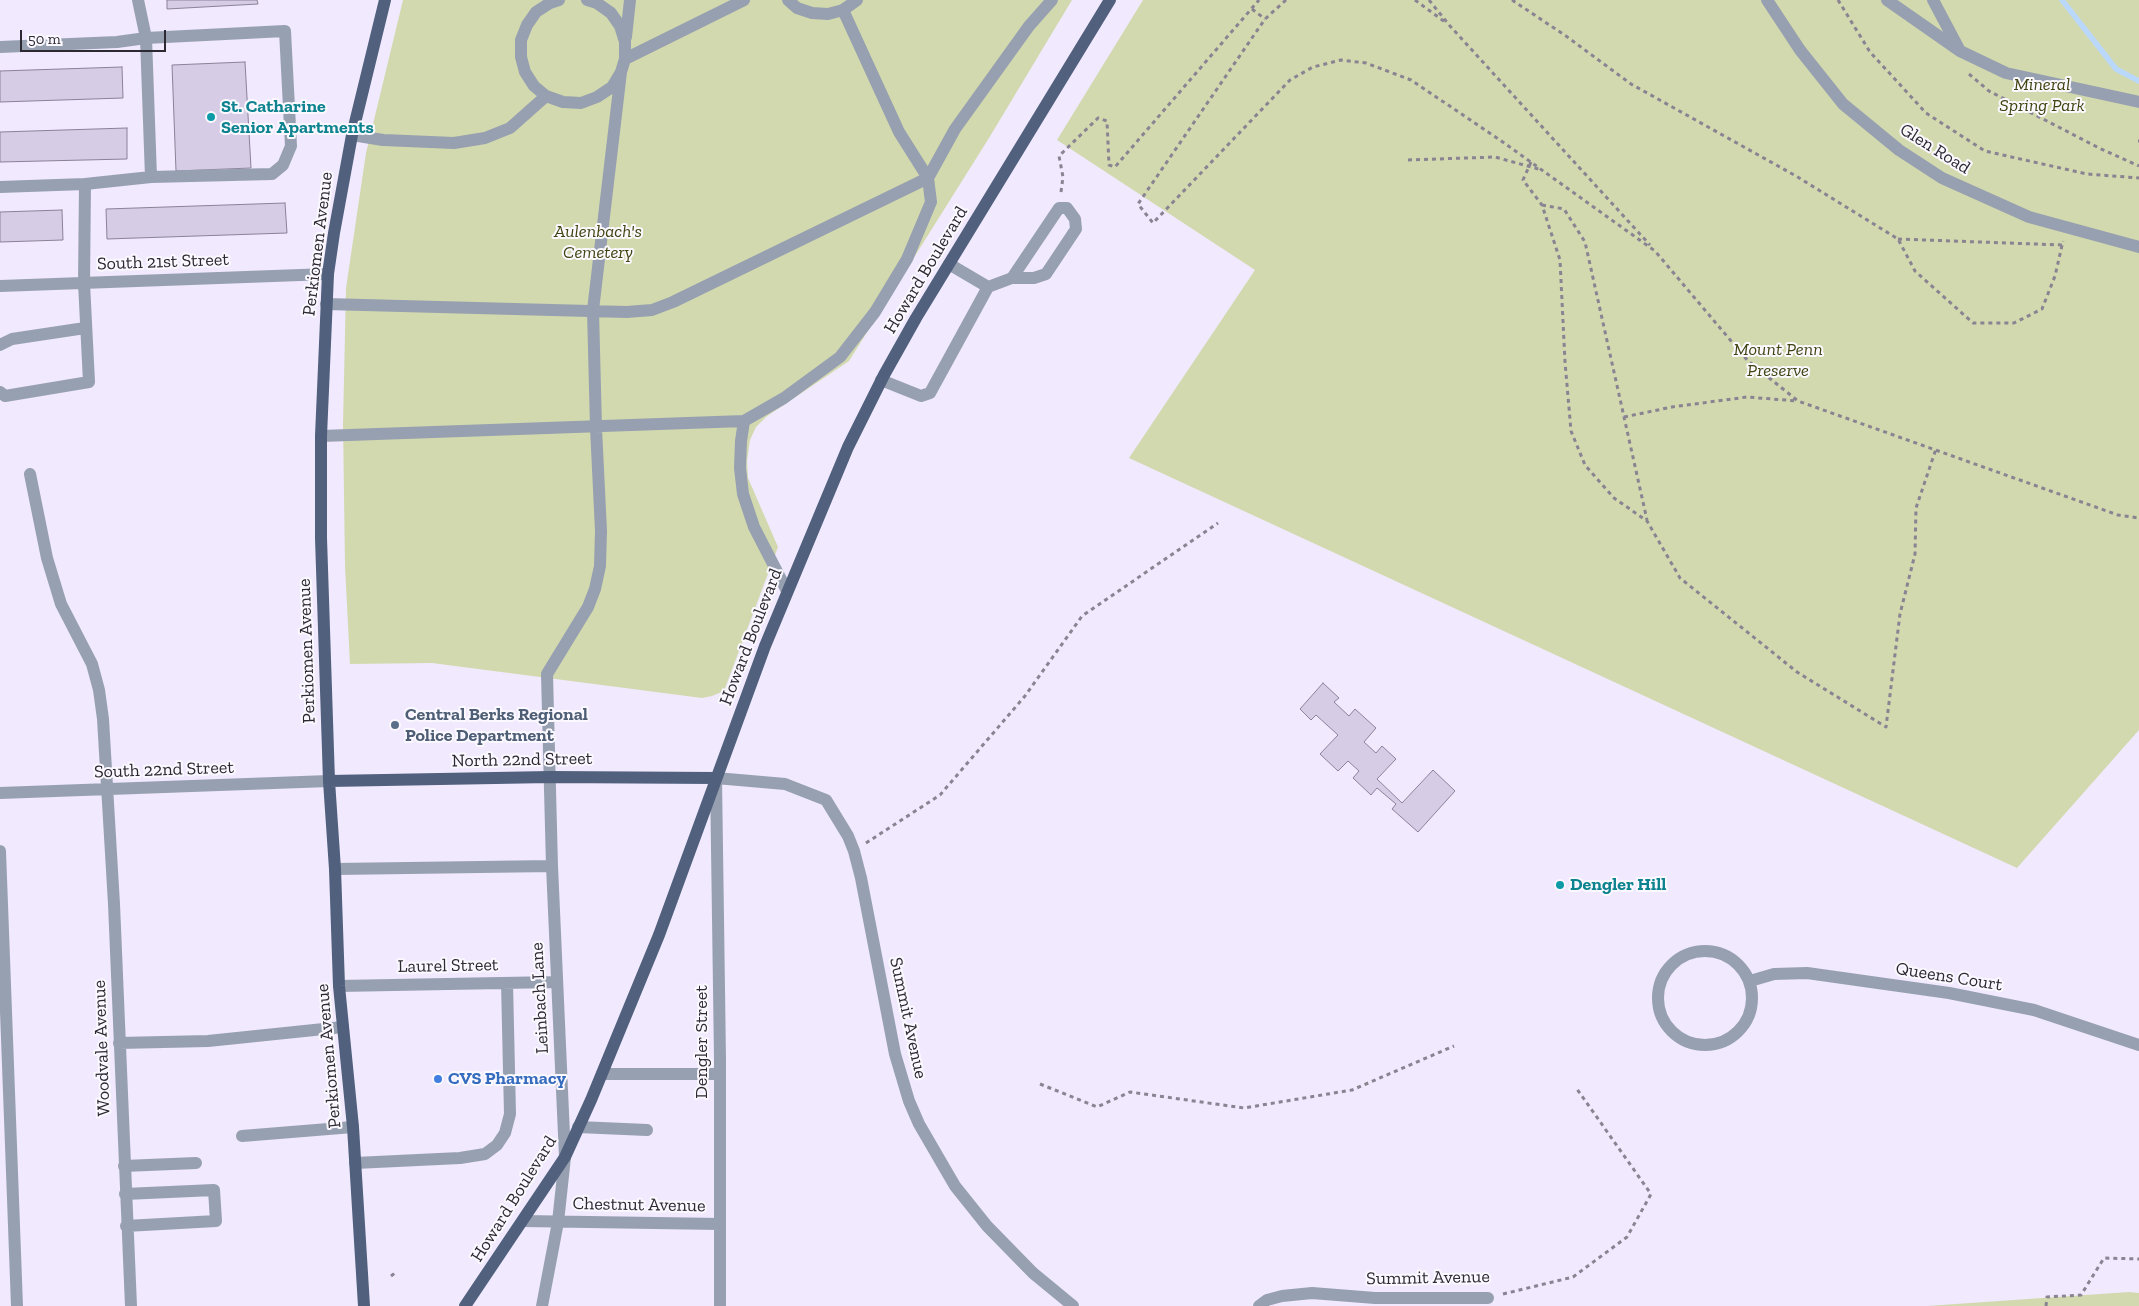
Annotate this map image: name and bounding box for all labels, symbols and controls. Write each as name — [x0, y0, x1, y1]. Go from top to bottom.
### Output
scale bar — [22, 20, 169, 52]
text: 50 m — [28, 30, 61, 48]
park label: Mineral Spring Park — [1999, 74, 2085, 116]
place label: St. Catharine Senior Apartments — [221, 96, 374, 138]
marker: St. Catharine Senior Apartments — [205, 111, 217, 123]
street label: Glen Road — [1896, 119, 1974, 179]
street label: Perkiomen Avenue — [298, 171, 338, 317]
street label: Howard Boulevard — [879, 202, 973, 338]
park label: Aulenbach's Cemetery — [554, 221, 642, 264]
street label: South 21st Street — [97, 249, 229, 275]
park label: Mount Penn Preserve — [1733, 339, 1823, 382]
street label: Howard Boulevard — [715, 566, 787, 708]
street label: Perkiomen Avenue — [294, 578, 320, 724]
place label: Central Berks Regional Police Department — [405, 704, 588, 746]
marker: Central Berks Regional Police Department — [389, 719, 401, 731]
street label: North 22nd Street — [451, 748, 593, 772]
street label: South 22nd Street — [94, 757, 234, 783]
place label: Dengler Hill — [1570, 874, 1666, 896]
marker: Dengler Hill — [1554, 879, 1566, 891]
street label: Leinbach Lane — [526, 942, 554, 1054]
street label: Laurel Street — [397, 954, 499, 978]
street label: Summit Avenue — [885, 955, 931, 1081]
street label: Queens Court — [1894, 958, 2004, 996]
street label: Woodvale Avenue — [89, 979, 115, 1117]
street label: Perkiomen Avenue — [312, 983, 346, 1129]
street label: Dengler Street — [691, 985, 713, 1099]
place label: CVS Pharmacy — [448, 1068, 566, 1090]
marker: CVS Pharmacy — [432, 1073, 444, 1085]
street label: Howard Boulevard — [467, 1132, 561, 1266]
street label: Chestnut Avenue — [572, 1193, 706, 1217]
street label: Summit Avenue — [1366, 1266, 1490, 1290]

